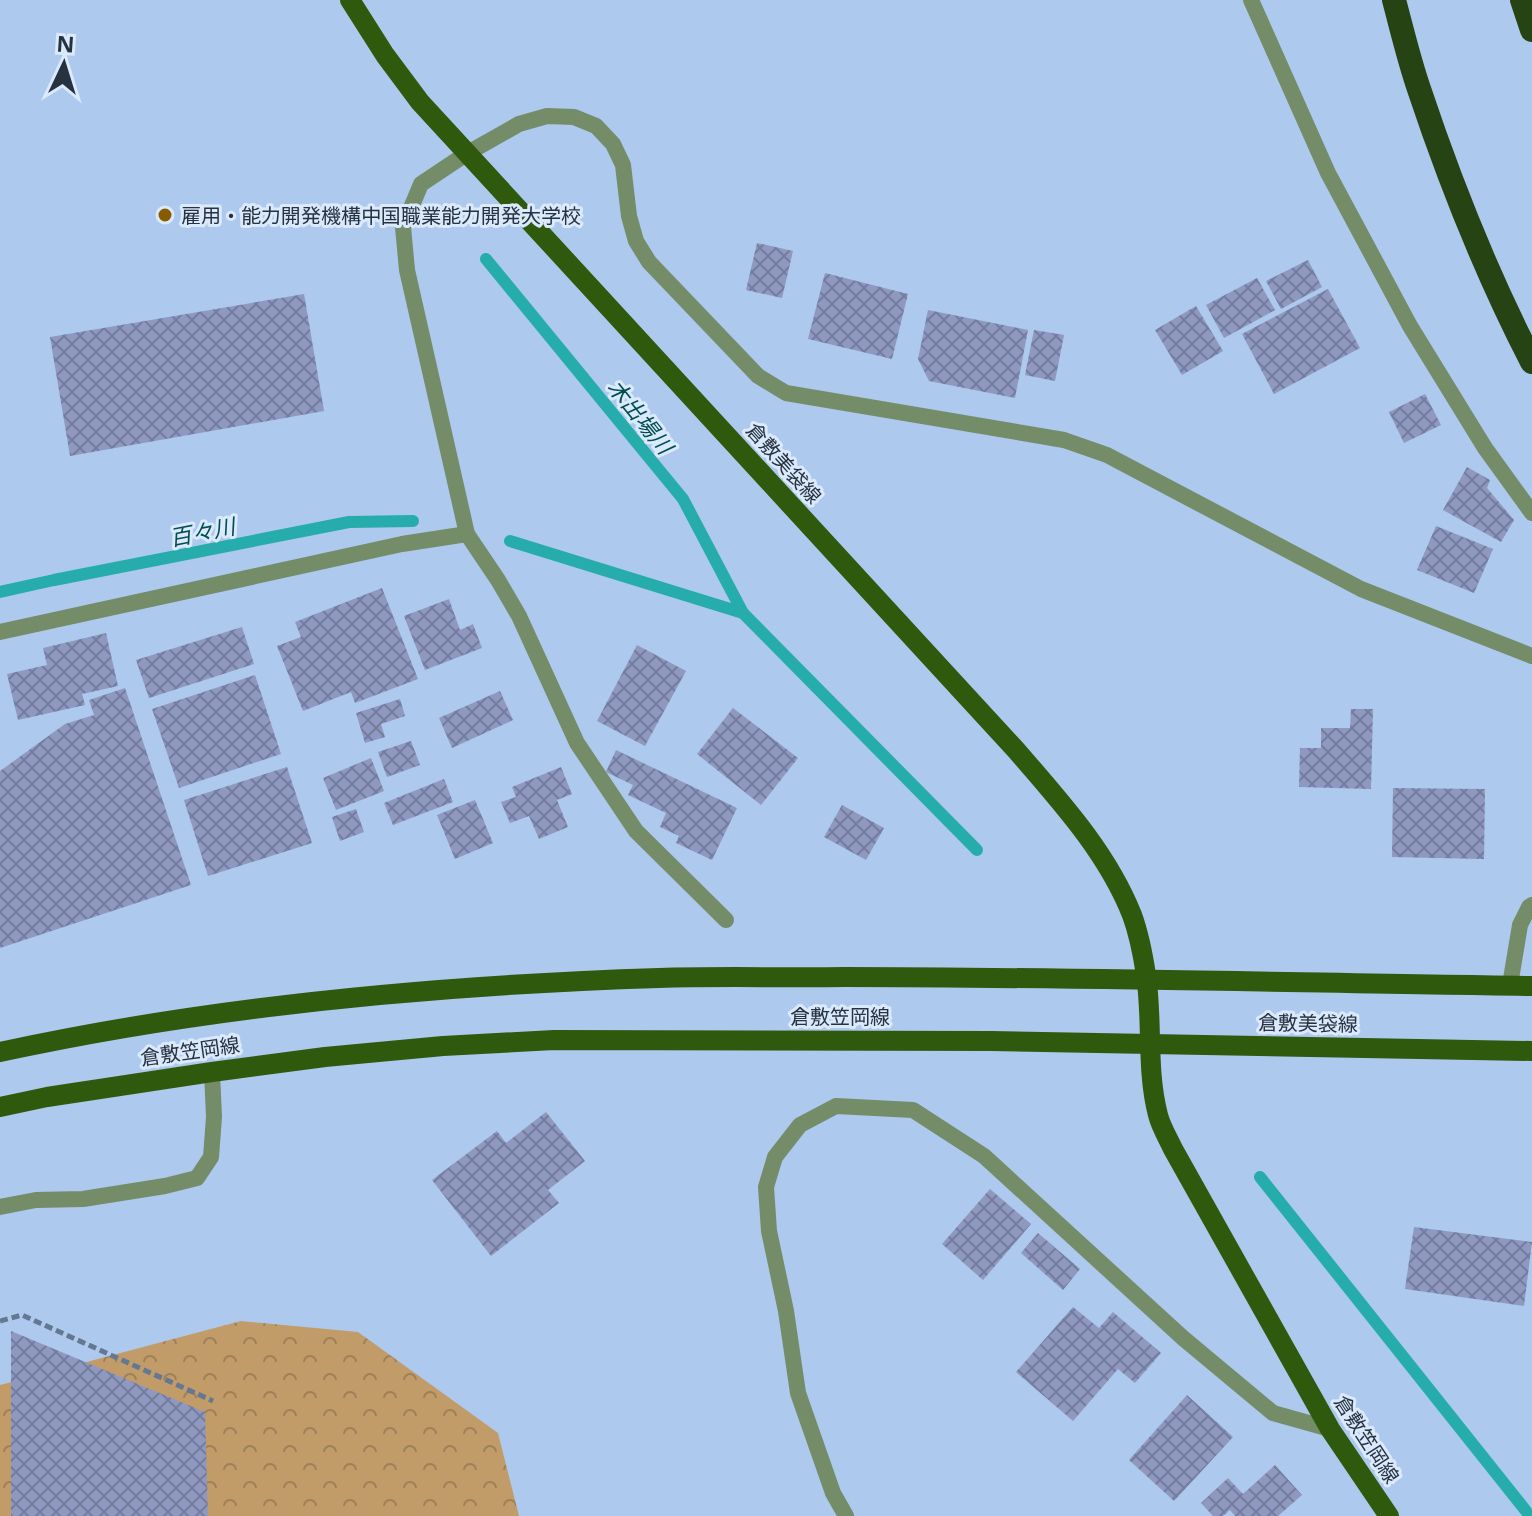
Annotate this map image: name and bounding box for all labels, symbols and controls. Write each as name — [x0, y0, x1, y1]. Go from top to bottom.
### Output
north arrow — [24, 24, 104, 104]
text: N — [55, 27, 75, 59]
place label: 雇用・能力開発機構中国職業能力開発大学校 — [181, 202, 581, 229]
marker: 雇用・能力開発機構中国職業能力開発大学校 — [156, 206, 174, 224]
water label: 木出場川 — [602, 372, 682, 461]
street label: 倉敷美袋線 — [741, 417, 827, 509]
water label: 百々川 — [167, 510, 239, 552]
street label: 倉敷笠岡線 — [790, 1003, 890, 1030]
street label: 倉敷美袋線 — [1258, 1009, 1358, 1037]
street label: 倉敷笠岡線 — [139, 1031, 241, 1071]
street label: 倉敷笠岡線 — [1328, 1390, 1406, 1488]

